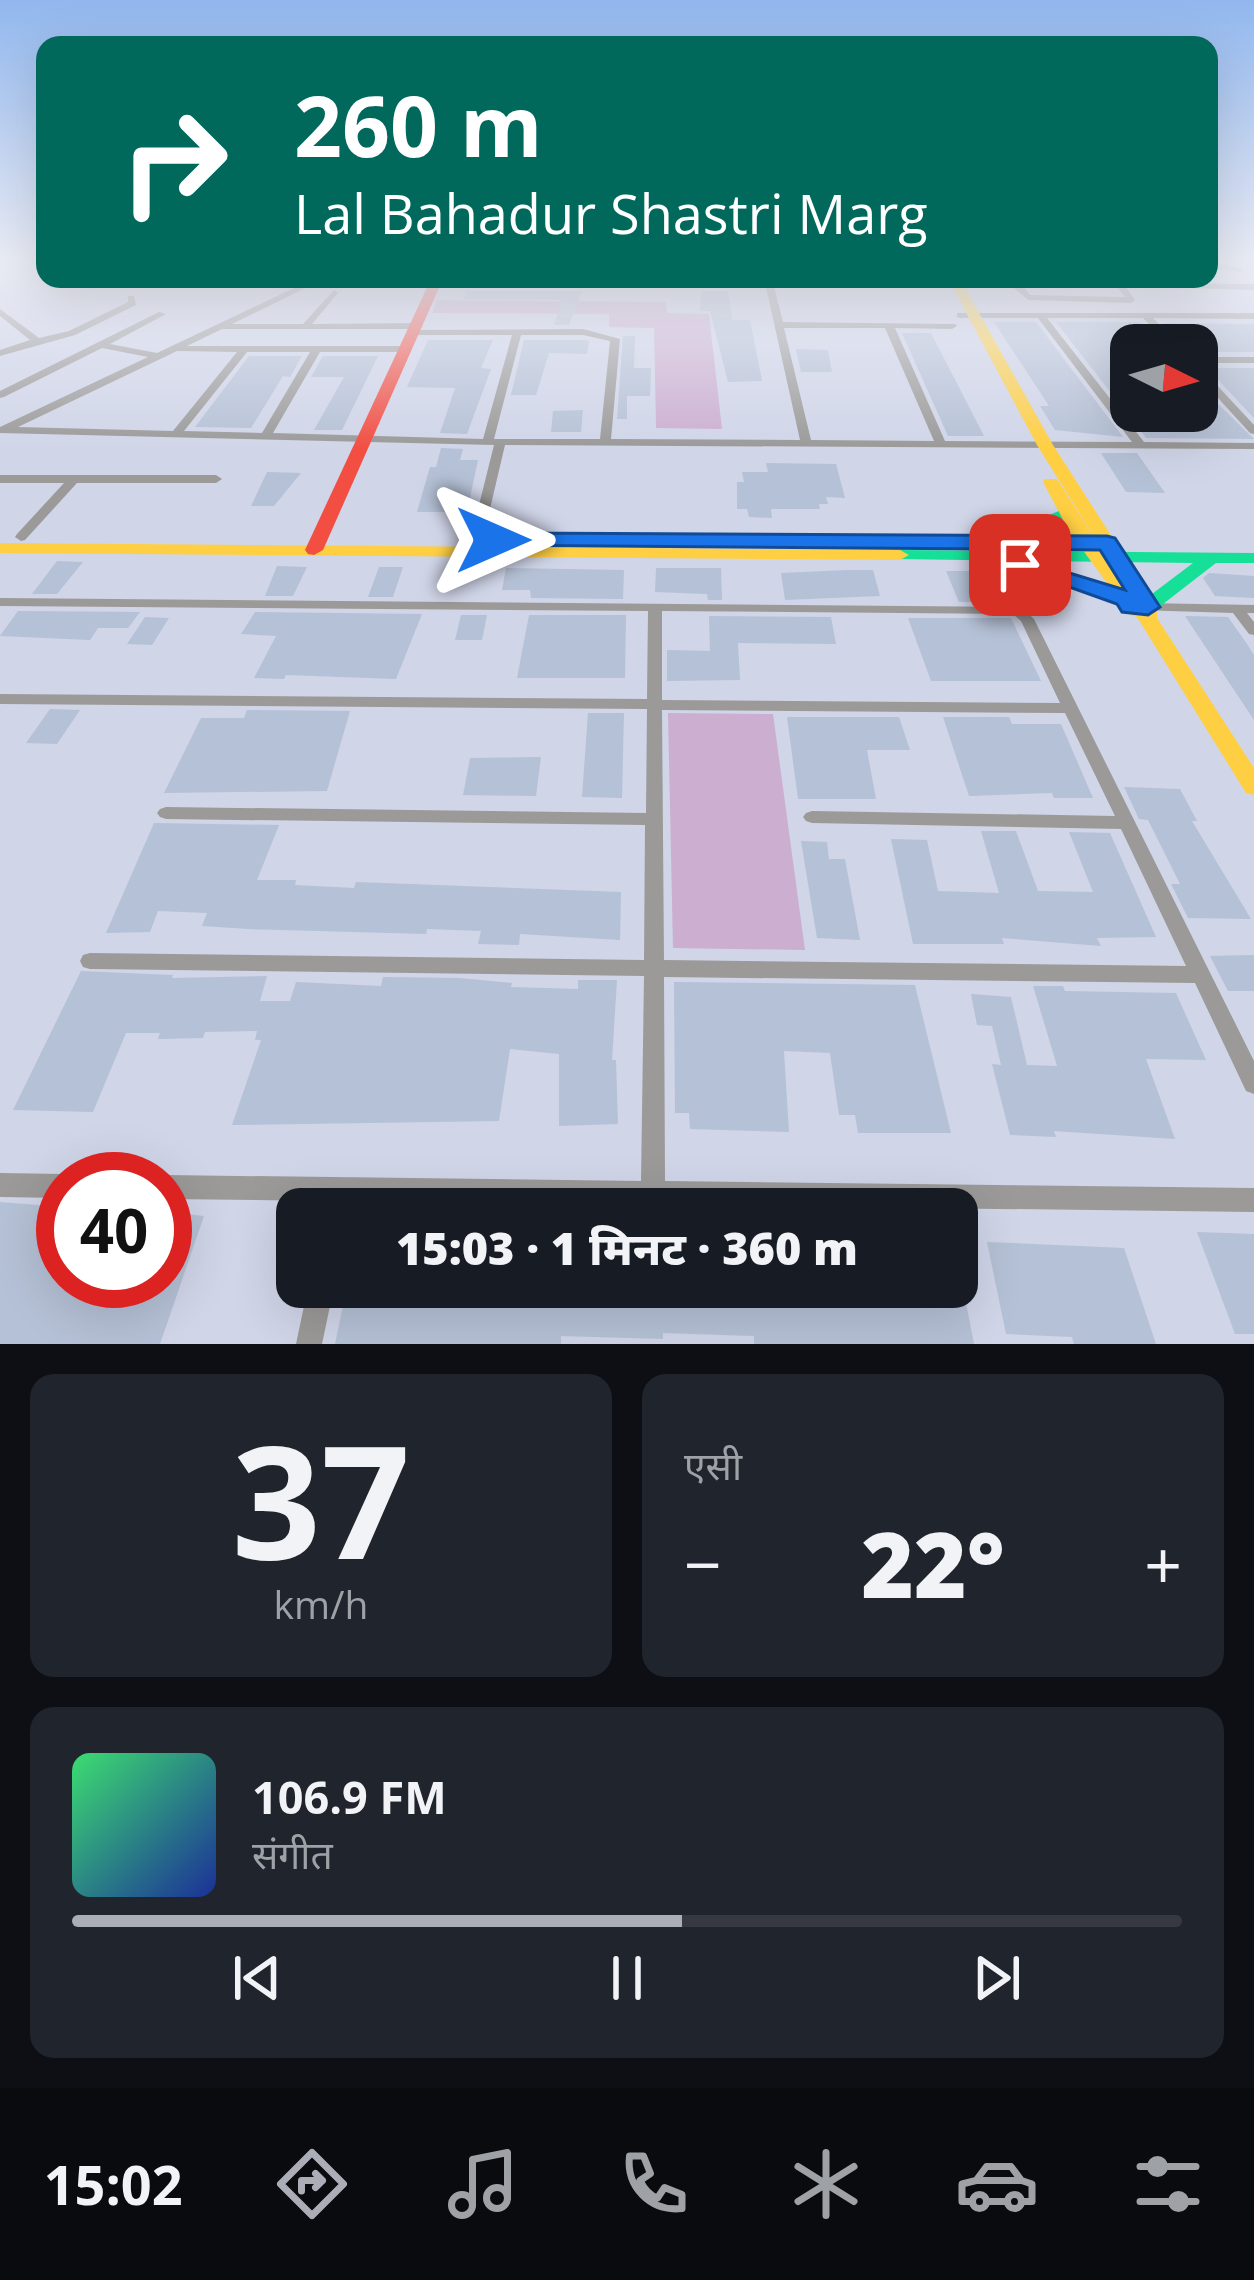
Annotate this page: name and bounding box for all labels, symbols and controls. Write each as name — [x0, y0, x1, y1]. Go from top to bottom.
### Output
text: 260 m — [294, 67, 542, 182]
icon: right — [96, 84, 252, 240]
text: Lal Bahadur Shastri Marg — [294, 176, 928, 250]
north arrow — [1110, 324, 1218, 432]
map controls — [1110, 324, 1218, 432]
position arrow — [430, 477, 556, 603]
pin — [969, 514, 1071, 616]
icon: arrive — [987, 532, 1053, 598]
speed limit sign: 40 — [36, 1152, 192, 1308]
text: 15:03 · 1 मिनट · 360 m — [396, 1217, 858, 1278]
text: 37 — [232, 1392, 410, 1605]
text: एसी — [684, 1438, 742, 1491]
text: 22° — [861, 1502, 1005, 1624]
text: − — [684, 1518, 722, 1608]
text: + — [1144, 1518, 1182, 1608]
text: km/h — [274, 1577, 368, 1630]
text: 106.9 FM — [252, 1766, 447, 1827]
text: संगीत — [252, 1827, 333, 1880]
icon: previous — [224, 1945, 290, 2011]
icon: pause — [594, 1945, 660, 2011]
icon: next — [964, 1945, 1030, 2011]
icon: directions — [270, 2142, 354, 2226]
icon: music — [441, 2142, 525, 2226]
icon: phone — [612, 2142, 696, 2226]
icon: climate — [784, 2142, 868, 2226]
icon: car — [955, 2142, 1039, 2226]
icon: filters — [1126, 2142, 1210, 2226]
text: 15:02 — [44, 2147, 183, 2221]

